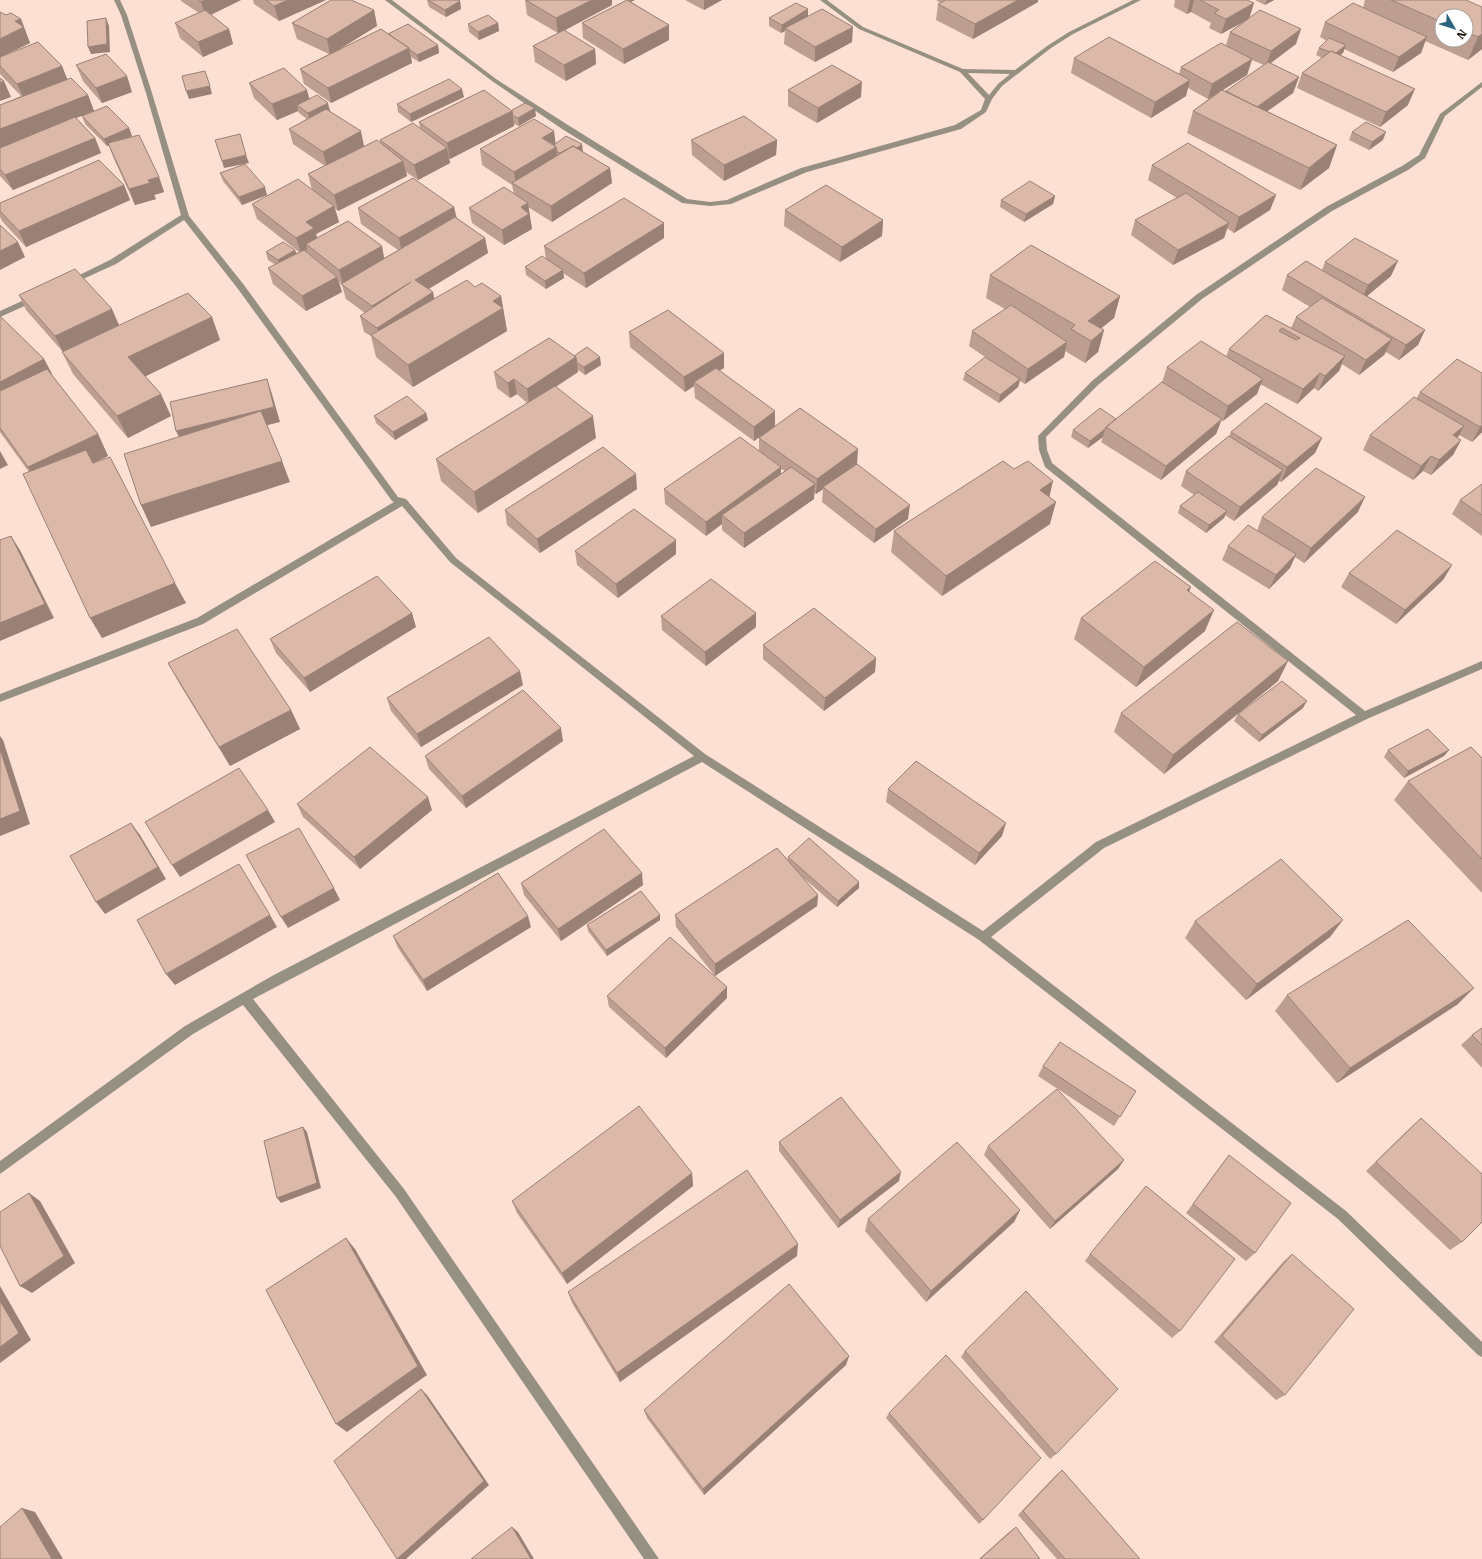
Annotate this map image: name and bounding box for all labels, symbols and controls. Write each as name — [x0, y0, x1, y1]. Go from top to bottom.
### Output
north arrow — [1434, 8, 1474, 48]
text: N — [1453, 27, 1469, 42]

